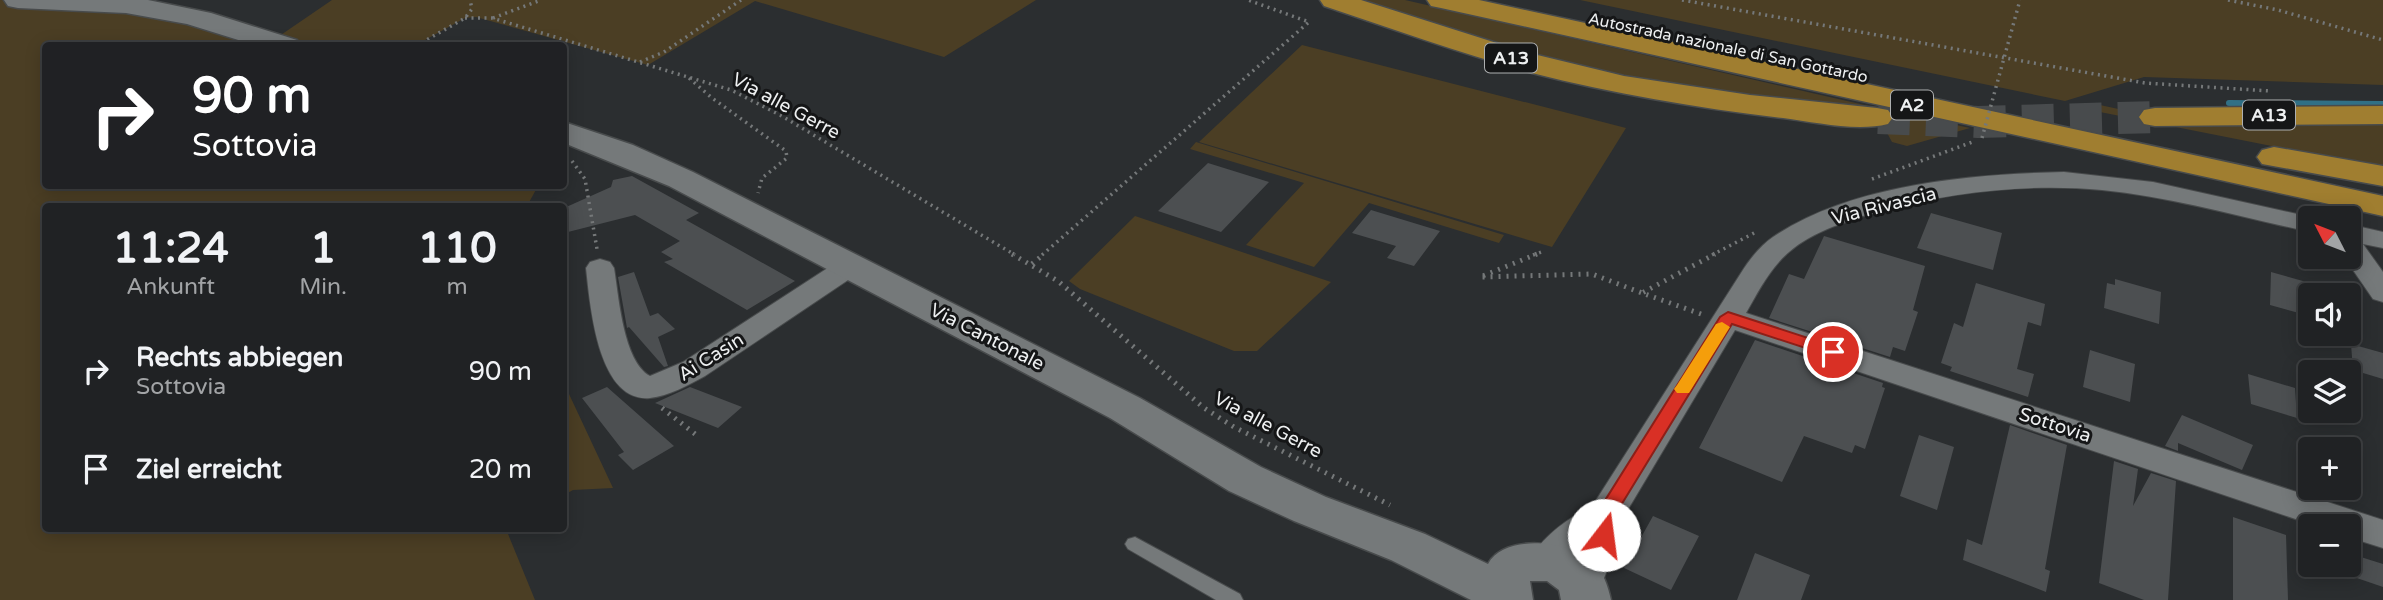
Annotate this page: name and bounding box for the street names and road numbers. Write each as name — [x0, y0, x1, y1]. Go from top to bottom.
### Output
street label: Autostrada nazionale di San Gottardo — [1586, 9, 1870, 87]
road number: A13 — [1485, 44, 1537, 72]
street label: Via alle Gerre — [728, 68, 844, 144]
road number: A2 — [1891, 90, 1933, 120]
road number: A13 — [2243, 100, 2295, 130]
street label: Via Rivascia — [1829, 182, 1939, 230]
street label: Via Cantonale — [926, 299, 1048, 375]
street label: Ai Casin — [674, 328, 748, 386]
street label: Via alle Gerre — [1210, 387, 1326, 463]
street label: Sottovia — [2016, 403, 2094, 447]

